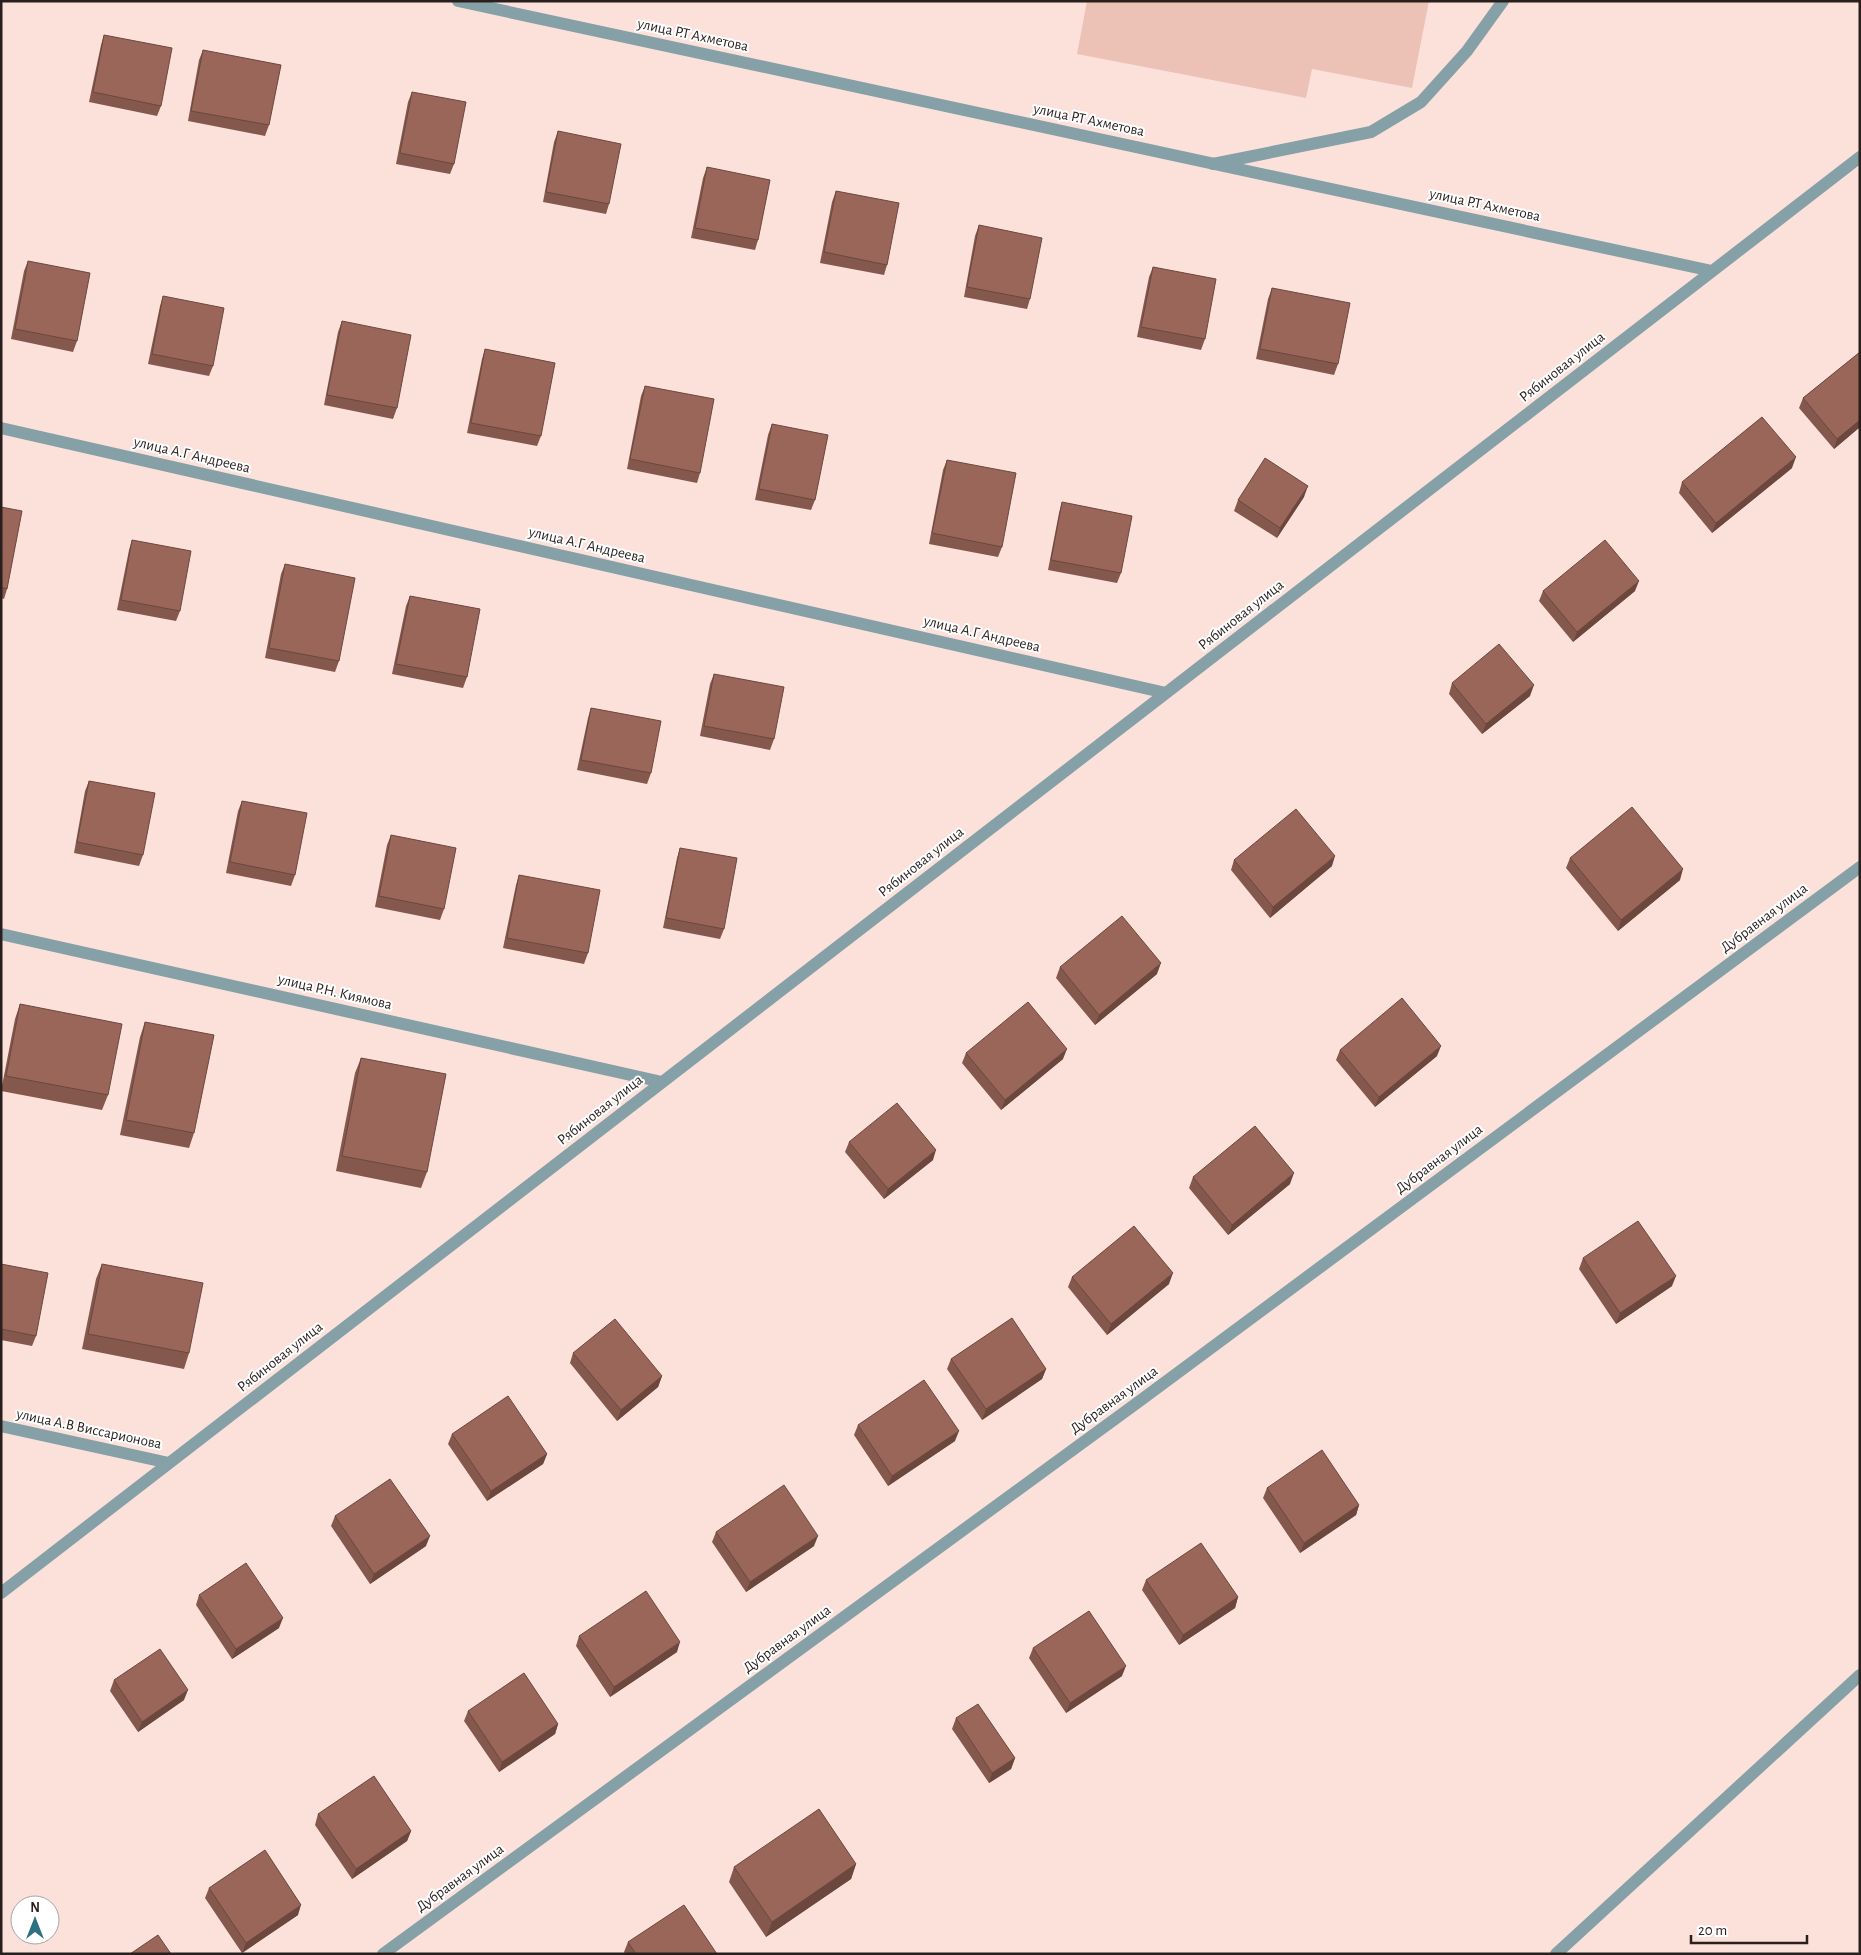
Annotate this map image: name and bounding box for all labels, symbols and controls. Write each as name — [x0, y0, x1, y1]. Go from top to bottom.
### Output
street label: улица Р.Т Ахметова — [635, 16, 750, 54]
street label: улица Р.Т Ахметова — [1031, 101, 1146, 139]
street label: улица Р.Т Ахметова — [1427, 186, 1542, 224]
street label: Рябиновая улица — [1516, 329, 1608, 405]
street label: улица А.Г Андреева — [131, 434, 252, 476]
street label: улица А.Г Андреева — [526, 524, 647, 566]
street label: Рябиновая улица — [1195, 577, 1287, 653]
street label: улица А.Г Андреева — [921, 613, 1042, 655]
street label: Рябиновая улица — [875, 824, 967, 900]
street label: Дубравная улица — [1718, 881, 1810, 955]
street label: улица Р.Н. Киямова — [276, 971, 394, 1012]
street label: Рябиновая улица — [554, 1072, 646, 1148]
street label: Дубравная улица — [1393, 1122, 1485, 1196]
street label: Рябиновая улица — [234, 1319, 326, 1395]
street label: Дубравная улица — [1067, 1363, 1161, 1437]
street label: улица А.В Виссарионова — [14, 1406, 163, 1452]
street label: Дубравная улица — [740, 1602, 834, 1676]
street label: Дубравная улица — [413, 1841, 507, 1915]
north arrow — [10, 1895, 60, 1945]
text: N — [30, 1901, 40, 1915]
scale bar — [1691, 1912, 1807, 1944]
text: 20 m — [1698, 1923, 1727, 1938]

